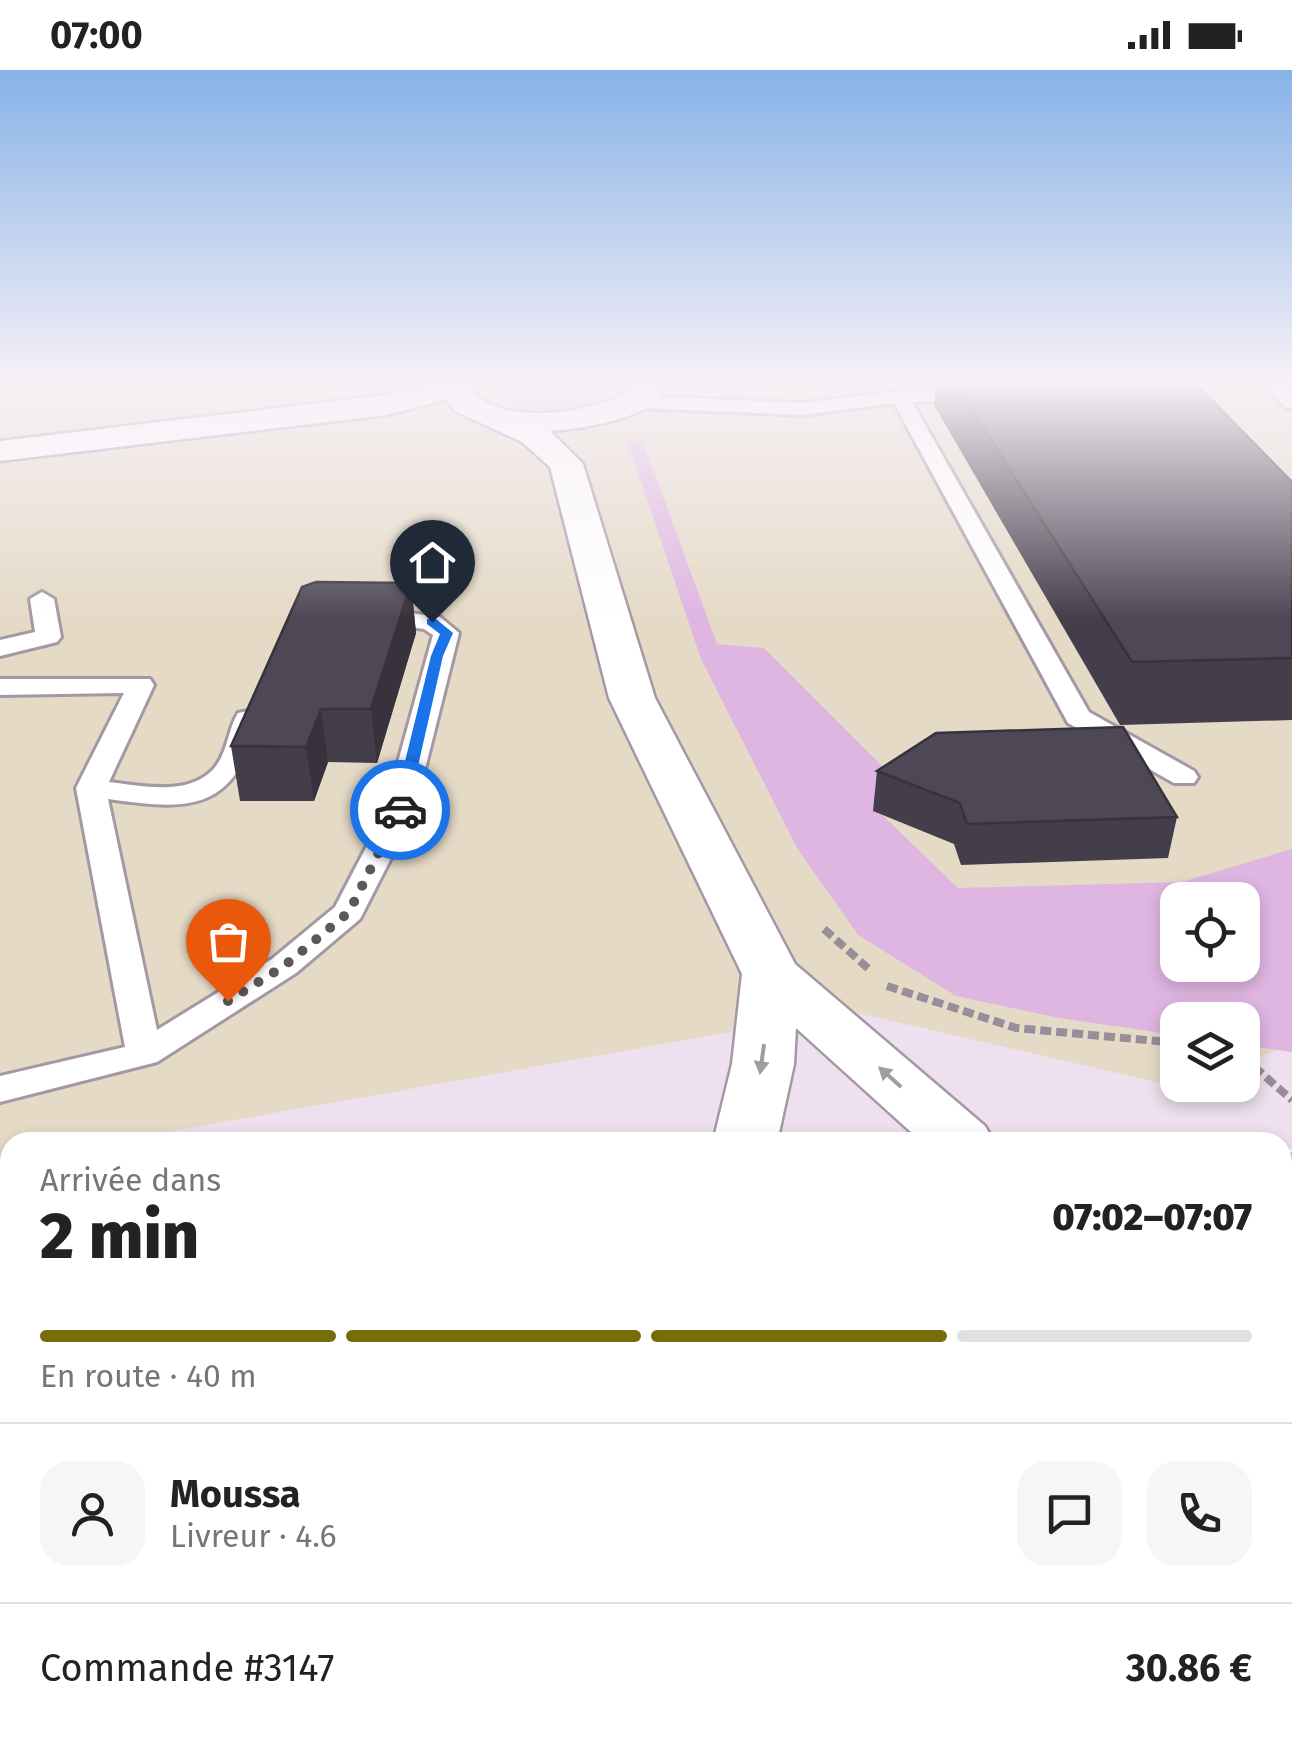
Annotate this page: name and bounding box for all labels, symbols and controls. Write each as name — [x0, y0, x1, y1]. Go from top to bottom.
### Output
text: 07:00 — [50, 12, 143, 58]
pin — [390, 520, 475, 623]
icon: home — [405, 535, 460, 590]
courier — [350, 760, 450, 860]
icon: car — [373, 783, 428, 838]
map controls — [1160, 882, 1260, 1102]
button: locate — [1160, 882, 1260, 982]
pin — [186, 899, 271, 1002]
icon: bag — [201, 914, 256, 969]
button: layers — [1160, 1002, 1260, 1102]
one-way arrow — [754, 1044, 770, 1075]
one-way arrow — [878, 1066, 902, 1089]
text: Arrivée dans — [40, 1161, 221, 1199]
text: 07:02–07:07 — [1052, 1194, 1252, 1240]
text: 2 min — [40, 1197, 199, 1275]
text: En route · 40 m — [40, 1357, 257, 1395]
button: person — [40, 1461, 145, 1566]
button: chat — [1017, 1461, 1122, 1566]
button: phone — [1147, 1461, 1252, 1566]
text: Moussa — [170, 1471, 301, 1517]
text: Livreur · 4.6 — [170, 1517, 337, 1555]
text: Commande #3147 — [40, 1645, 334, 1691]
text: 30.86 € — [1126, 1645, 1252, 1691]

